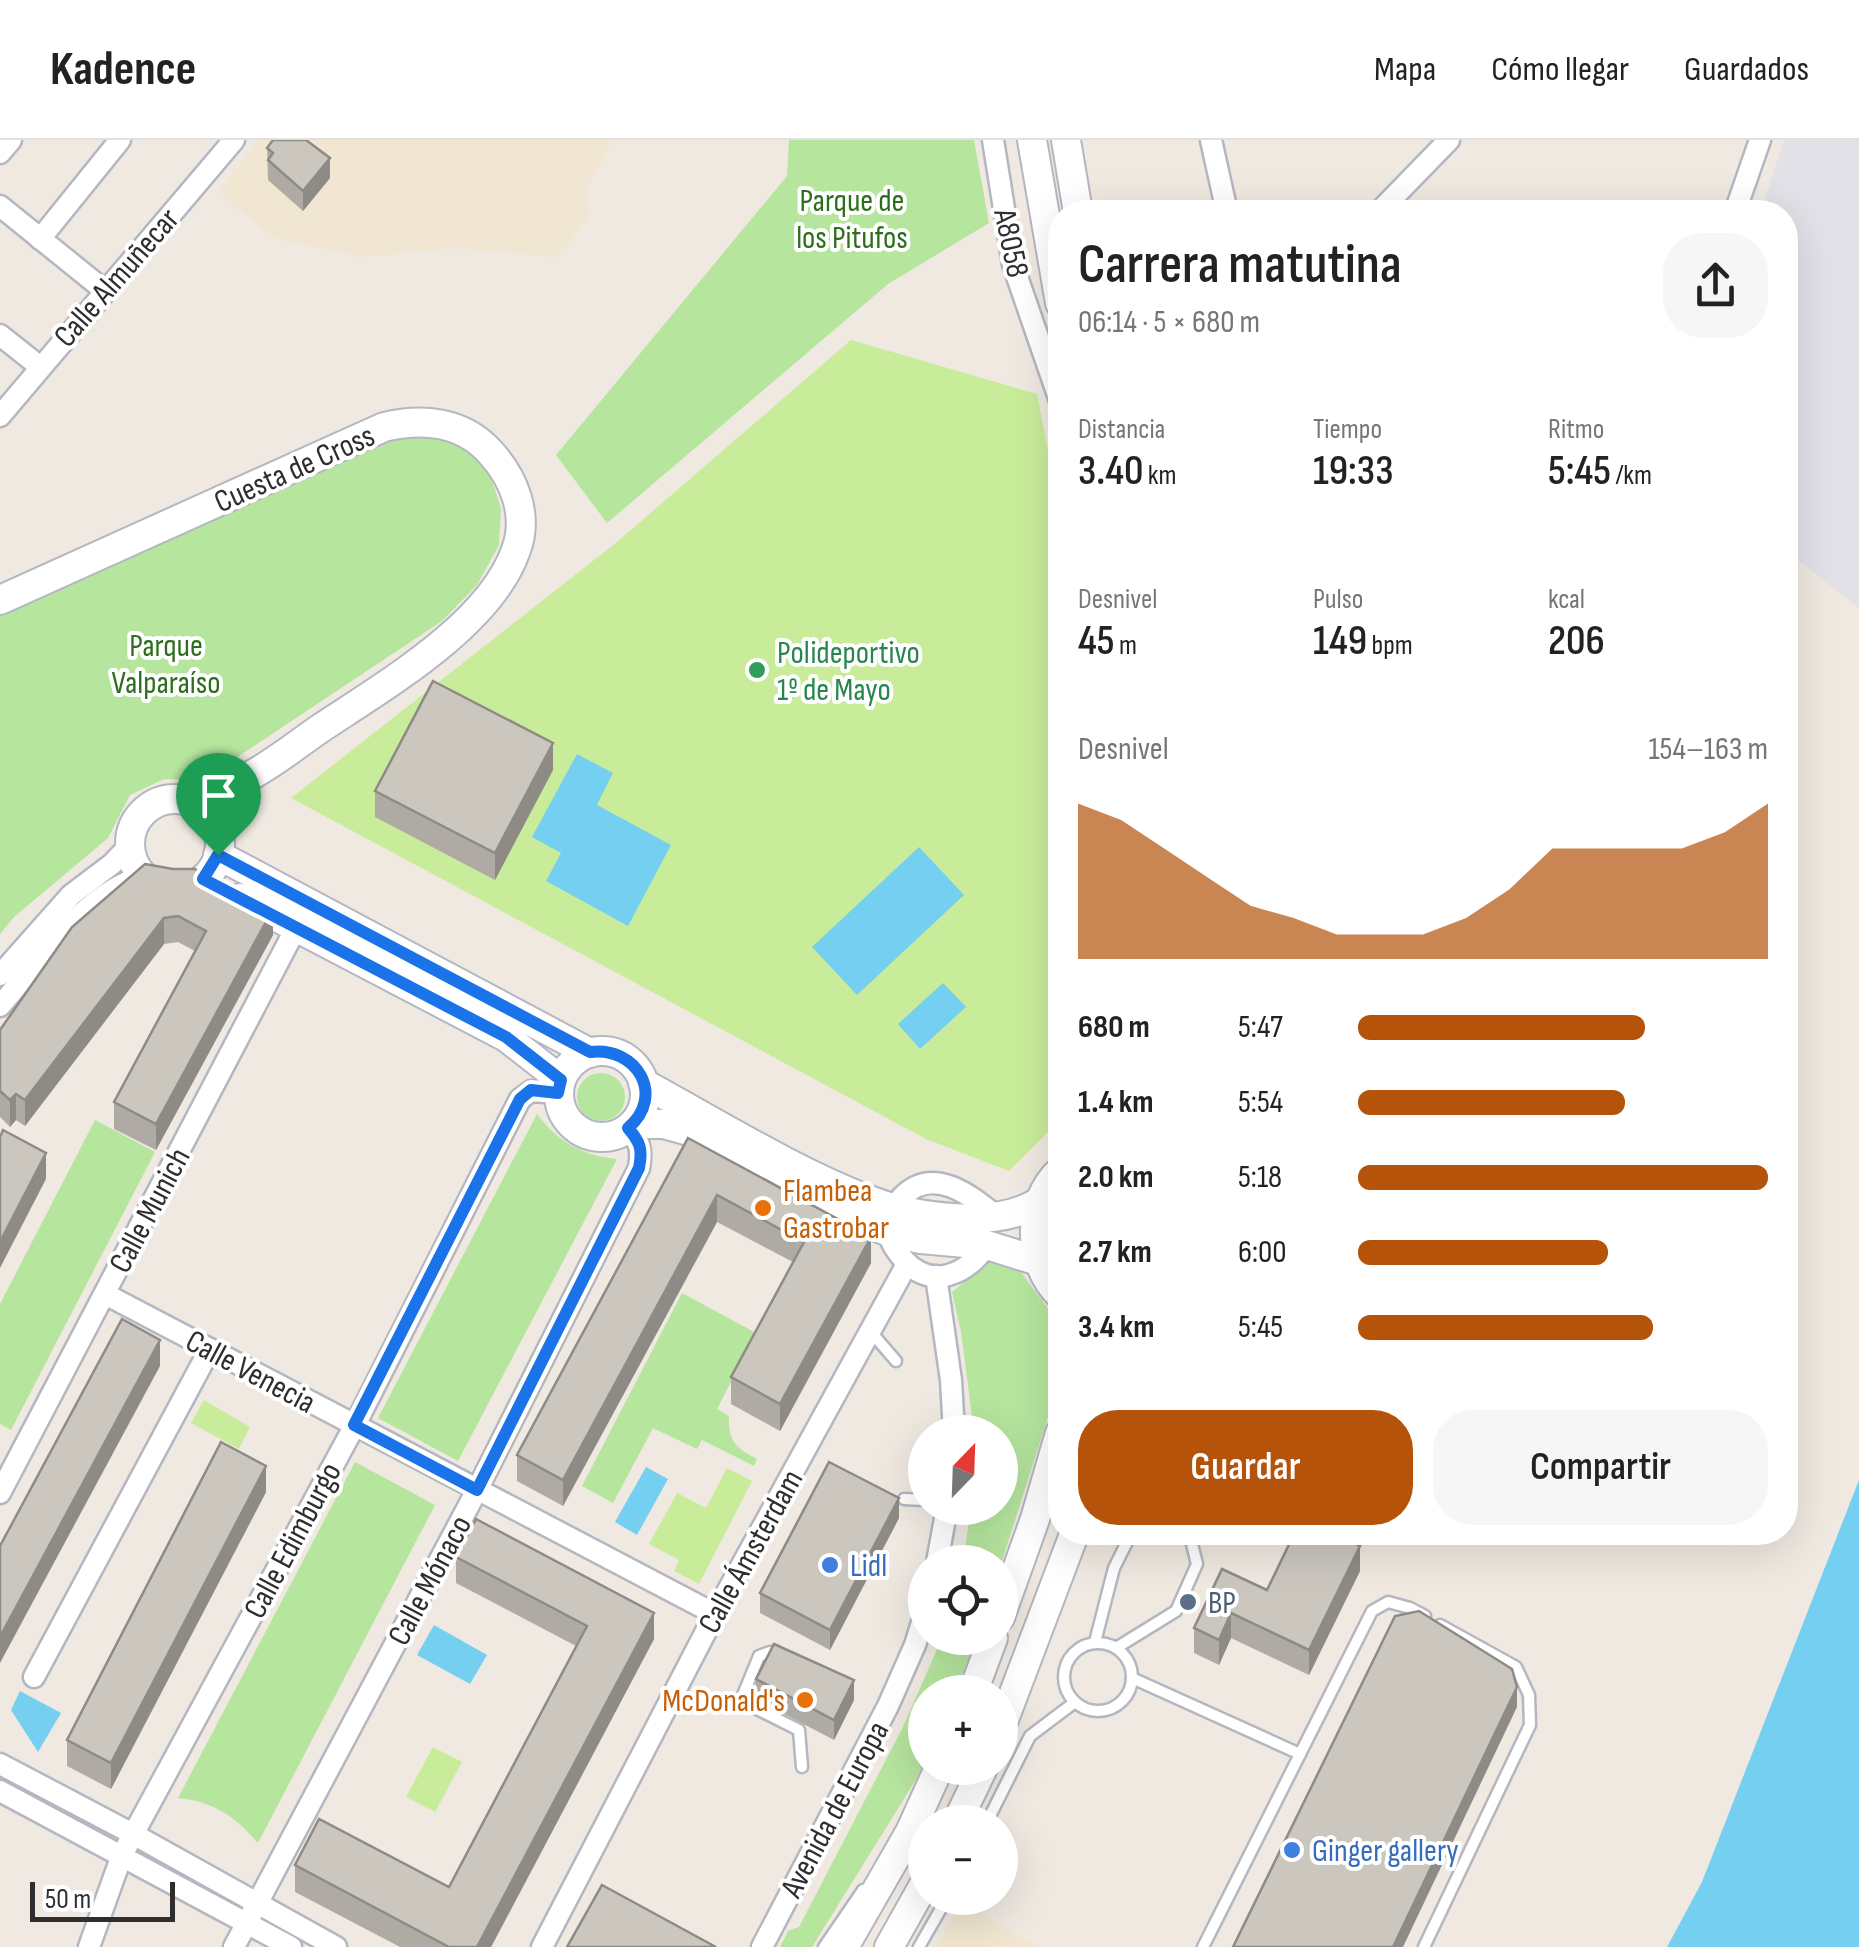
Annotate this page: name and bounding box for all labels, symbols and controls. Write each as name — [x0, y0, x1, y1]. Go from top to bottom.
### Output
text: Kadence — [50, 41, 196, 98]
text: Mapa — [1374, 48, 1436, 91]
text: Cómo llegar — [1491, 48, 1629, 91]
text: Guardados — [1684, 48, 1809, 91]
park label: Parque de los Pitufos — [796, 182, 908, 258]
street label: Calle Almuñecar — [46, 200, 188, 356]
street label: A8058 — [984, 205, 1037, 281]
text: Carrera matutina — [1078, 232, 1402, 299]
button: share — [1663, 233, 1768, 338]
text: 06:14 · 5 × 680 m — [1078, 303, 1260, 342]
text: Distancia — [1078, 413, 1165, 446]
text: Tiempo — [1313, 413, 1382, 446]
text: Ritmo — [1548, 413, 1604, 446]
street label: Cuesta de Cross — [208, 417, 381, 522]
text: 3.40 — [1078, 446, 1143, 497]
text: 19:33 — [1313, 446, 1394, 497]
text: 5:45 — [1548, 446, 1611, 497]
text: km — [1143, 459, 1177, 492]
text: /km — [1611, 459, 1652, 492]
text: Desnivel — [1078, 583, 1157, 616]
text: Pulso — [1313, 583, 1363, 616]
text: kcal — [1548, 583, 1585, 616]
text: 45 — [1078, 616, 1115, 667]
text: 149 — [1313, 616, 1367, 667]
text: 206 — [1548, 616, 1605, 667]
park label: Parque Valparaíso — [112, 627, 220, 703]
text: m — [1115, 629, 1137, 662]
text: bpm — [1367, 629, 1413, 662]
place label: Polideportivo 1º de Mayo — [777, 634, 920, 710]
marker: Polideportivo 1º de Mayo — [746, 659, 768, 681]
text: Desnivel — [1078, 730, 1169, 769]
text: 154–163 m — [1648, 730, 1768, 769]
pin — [176, 753, 261, 856]
icon: arrive — [191, 768, 246, 823]
text: 680 m — [1078, 1008, 1150, 1047]
text: 5:47 — [1238, 1008, 1283, 1047]
text: 1.4 km — [1078, 1083, 1153, 1122]
text: 5:54 — [1238, 1083, 1283, 1122]
street label: Calle Munich — [101, 1142, 199, 1280]
text: 2.0 km — [1078, 1158, 1154, 1197]
text: 5:18 — [1238, 1158, 1282, 1197]
place label: Flambea Gastrobar — [783, 1172, 889, 1248]
marker: Flambea Gastrobar — [752, 1197, 774, 1219]
text: 2.7 km — [1078, 1233, 1152, 1272]
text: 6:00 — [1238, 1233, 1287, 1272]
text: 3.4 km — [1078, 1308, 1154, 1347]
text: 5:45 — [1238, 1308, 1283, 1347]
street label: Calle Venecia — [179, 1322, 322, 1423]
button: Guardar — [1078, 1410, 1413, 1525]
button: Compartir — [1433, 1410, 1768, 1525]
north arrow — [908, 1415, 1018, 1525]
map controls — [908, 1415, 1018, 1915]
street label: Calle Edimburgo — [236, 1456, 351, 1625]
street label: Calle Ámsterdam — [690, 1463, 812, 1640]
street label: Calle Mónaco — [380, 1509, 481, 1652]
button: locate — [908, 1545, 1018, 1655]
place label: Lidl — [850, 1547, 887, 1586]
marker: Lidl — [819, 1554, 841, 1576]
place label: BP — [1208, 1584, 1236, 1623]
marker: BP — [1177, 1591, 1199, 1613]
button: + — [908, 1675, 1018, 1785]
place label: McDonald's — [662, 1682, 785, 1721]
marker: McDonald's — [794, 1689, 816, 1711]
street label: Avenida de Europa — [772, 1715, 898, 1905]
button: − — [908, 1805, 1018, 1915]
place label: Ginger gallery — [1312, 1832, 1459, 1871]
marker: Ginger gallery — [1281, 1839, 1303, 1861]
scale bar — [30, 1877, 175, 1922]
text: 50 m — [45, 1883, 91, 1916]

